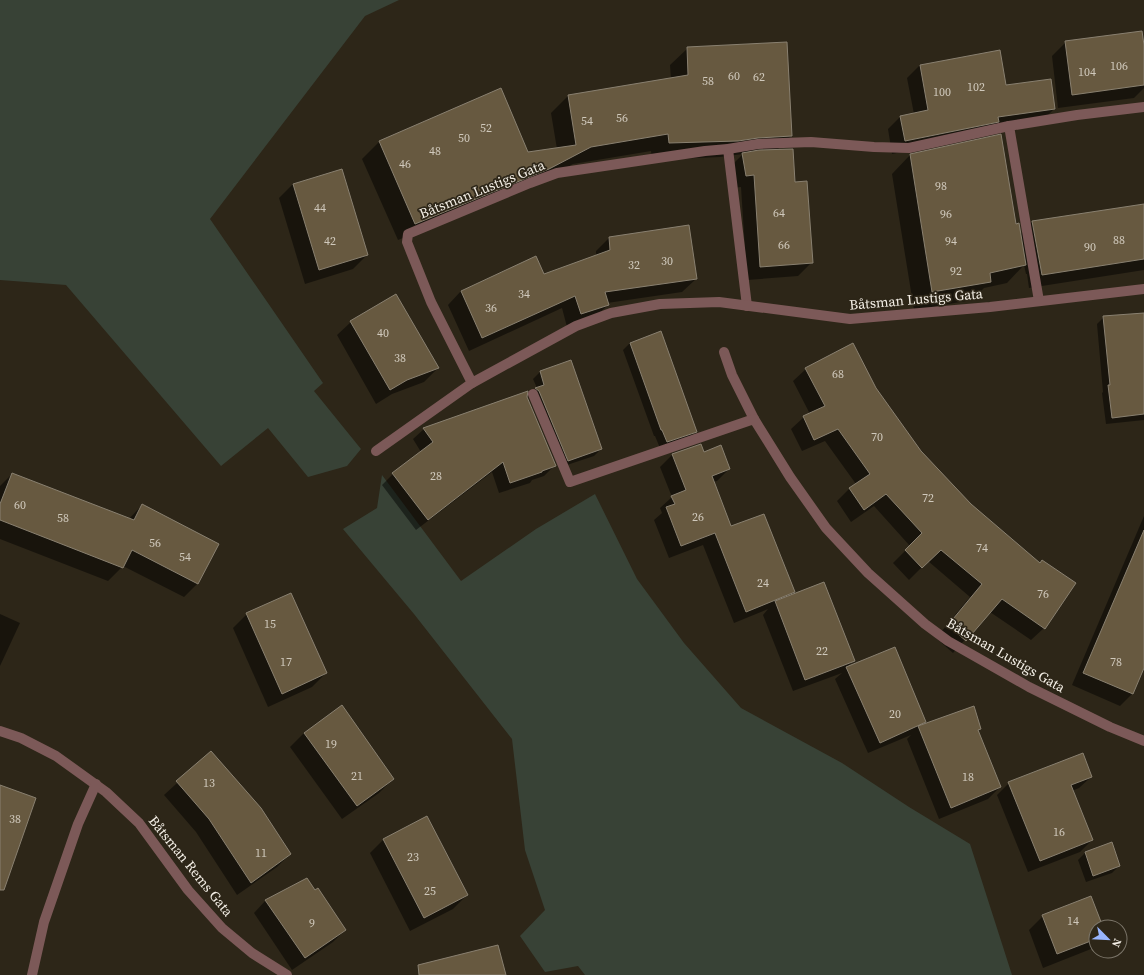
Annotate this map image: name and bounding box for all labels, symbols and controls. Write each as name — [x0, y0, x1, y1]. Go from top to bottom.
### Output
house number: 106 — [1110, 58, 1128, 74]
house number: 104 — [1078, 64, 1096, 80]
house number: 60 — [728, 68, 740, 84]
house number: 62 — [753, 69, 765, 85]
house number: 58 — [702, 73, 714, 89]
house number: 102 — [967, 79, 985, 95]
house number: 100 — [933, 84, 951, 100]
house number: 56 — [616, 110, 628, 126]
house number: 54 — [581, 113, 593, 129]
house number: 52 — [480, 120, 492, 136]
house number: 50 — [458, 130, 470, 146]
house number: 48 — [429, 143, 441, 159]
street label: Båtsman Lustigs Gata — [416, 154, 549, 223]
house number: 46 — [399, 156, 411, 172]
house number: 98 — [935, 178, 947, 194]
house number: 44 — [314, 200, 326, 216]
house number: 64 — [773, 205, 785, 221]
house number: 96 — [940, 206, 952, 222]
house number: 88 — [1113, 232, 1125, 248]
house number: 42 — [324, 233, 336, 249]
house number: 94 — [945, 233, 957, 249]
house number: 66 — [778, 237, 790, 253]
house number: 90 — [1084, 239, 1096, 255]
house number: 30 — [661, 253, 673, 269]
house number: 32 — [628, 257, 640, 273]
house number: 92 — [950, 263, 962, 279]
street label: Båtsman Lustigs Gata — [848, 283, 984, 315]
house number: 34 — [518, 286, 530, 302]
house number: 36 — [485, 300, 497, 316]
house number: 40 — [377, 325, 389, 341]
house number: 38 — [394, 350, 406, 366]
house number: 68 — [832, 366, 844, 382]
house number: 70 — [871, 429, 883, 445]
house number: 28 — [430, 468, 442, 484]
house number: 72 — [922, 490, 934, 506]
house number: 60 — [14, 497, 26, 513]
house number: 26 — [692, 509, 704, 525]
house number: 58 — [57, 510, 69, 526]
house number: 56 — [149, 535, 161, 551]
house number: 74 — [976, 540, 988, 556]
house number: 54 — [179, 549, 191, 565]
house number: 24 — [757, 575, 769, 591]
house number: 76 — [1037, 586, 1049, 602]
street label: Båtsman Lustigs Gata — [943, 613, 1070, 698]
house number: 15 — [264, 616, 276, 632]
house number: 22 — [816, 643, 828, 659]
house number: 17 — [280, 654, 292, 670]
house number: 78 — [1110, 654, 1122, 670]
house number: 20 — [889, 706, 901, 722]
house number: 19 — [325, 736, 337, 752]
house number: 21 — [351, 768, 363, 784]
house number: 18 — [962, 769, 974, 785]
house number: 13 — [203, 775, 215, 791]
house number: 38 — [9, 811, 21, 827]
street label: Båtsman Rems Gata — [144, 811, 238, 921]
house number: 16 — [1053, 824, 1065, 840]
house number: 11 — [255, 845, 267, 861]
house number: 23 — [407, 849, 419, 865]
house number: 25 — [424, 883, 436, 899]
house number: 14 — [1067, 913, 1079, 929]
house number: 9 — [309, 915, 315, 931]
north arrow — [1088, 919, 1128, 959]
text: N — [1108, 936, 1125, 950]

